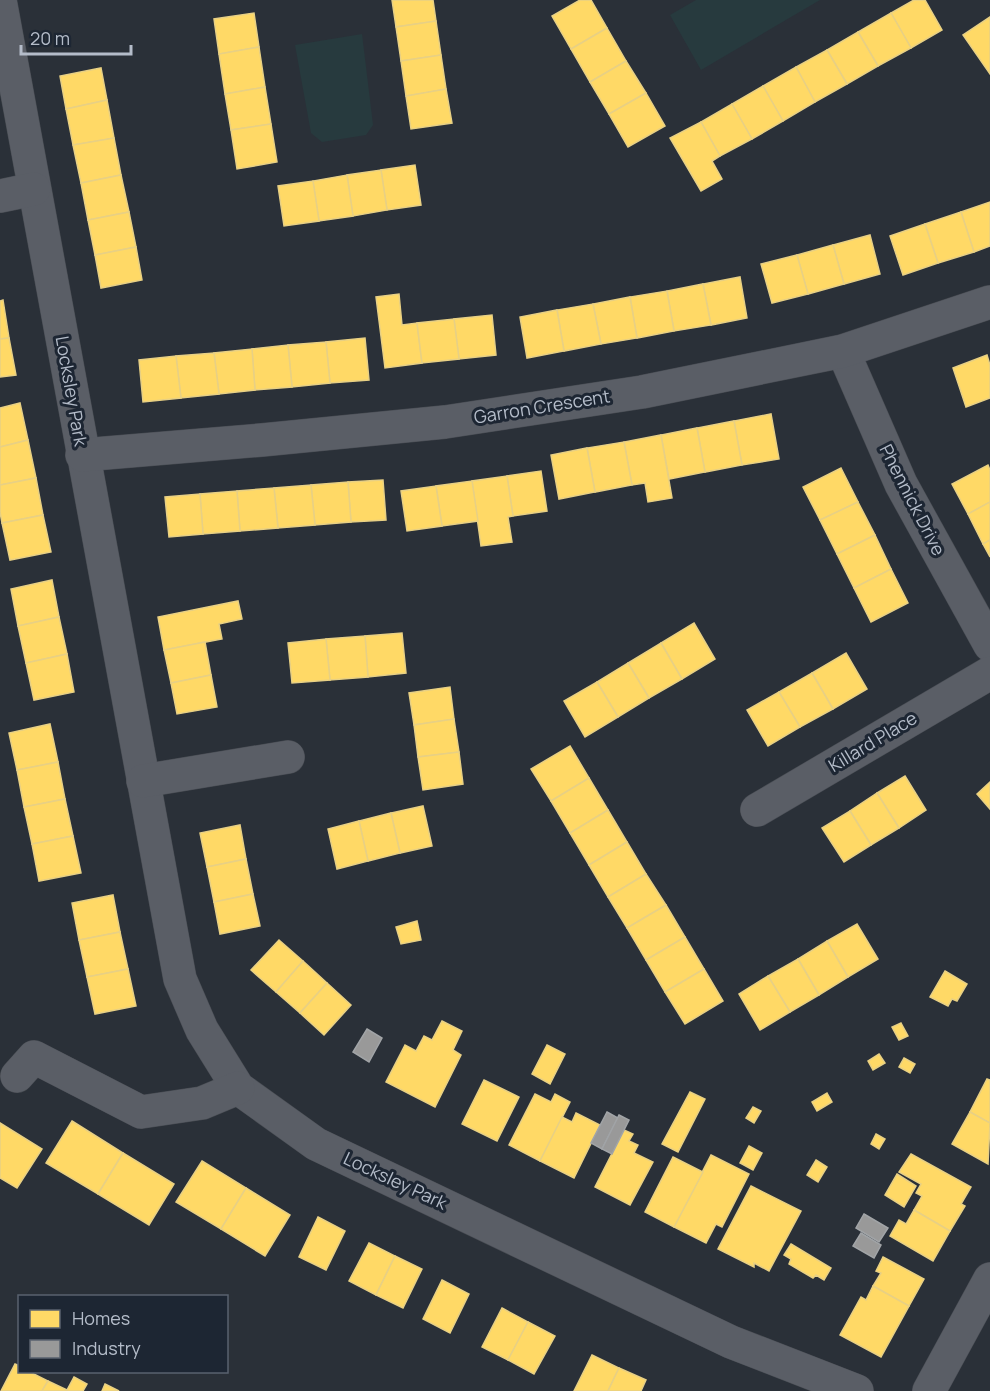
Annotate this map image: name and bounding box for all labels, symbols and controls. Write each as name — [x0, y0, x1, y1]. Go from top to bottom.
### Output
scale bar — [21, 18, 130, 56]
text: 20 m — [30, 26, 70, 50]
street label: Locksley Park — [50, 334, 94, 449]
street label: Garron Crescent — [472, 383, 612, 429]
street label: Phennick Drive — [875, 440, 951, 559]
street label: Killard Place — [824, 705, 921, 777]
street label: Locksley Park — [340, 1146, 452, 1215]
legend — [18, 1295, 228, 1373]
text: Homes — [72, 1306, 130, 1330]
text: Industry — [72, 1336, 141, 1360]

